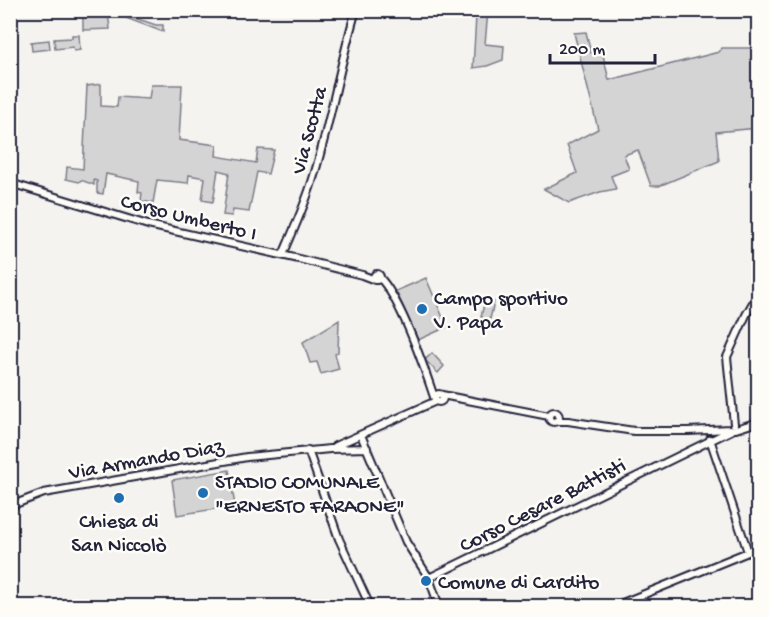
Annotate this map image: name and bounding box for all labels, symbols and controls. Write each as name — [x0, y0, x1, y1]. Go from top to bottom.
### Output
scale bar — [550, 27, 655, 65]
text: 200 m — [559, 40, 606, 61]
street label: Via Scotta — [287, 83, 335, 178]
street label: Corso Umberto I — [118, 190, 259, 248]
place label: Campo sportivo V. Papa — [433, 288, 568, 337]
marker: Campo sportivo V. Papa — [415, 302, 429, 316]
street label: Via Armando Diaz — [66, 435, 227, 488]
street label: Corso Cesare Battisti — [456, 454, 631, 560]
place label: STADIO COMUNALE "ERNESTO FARAONE" — [215, 472, 405, 521]
marker: STADIO COMUNALE "ERNESTO FARAONE" — [196, 486, 210, 500]
marker: Chiesa di San Niccolò — [112, 491, 126, 505]
place label: Chiesa di San Niccolò — [71, 511, 167, 560]
place label: Comune di Cardito — [438, 572, 600, 597]
marker: Comune di Cardito — [419, 574, 433, 588]

